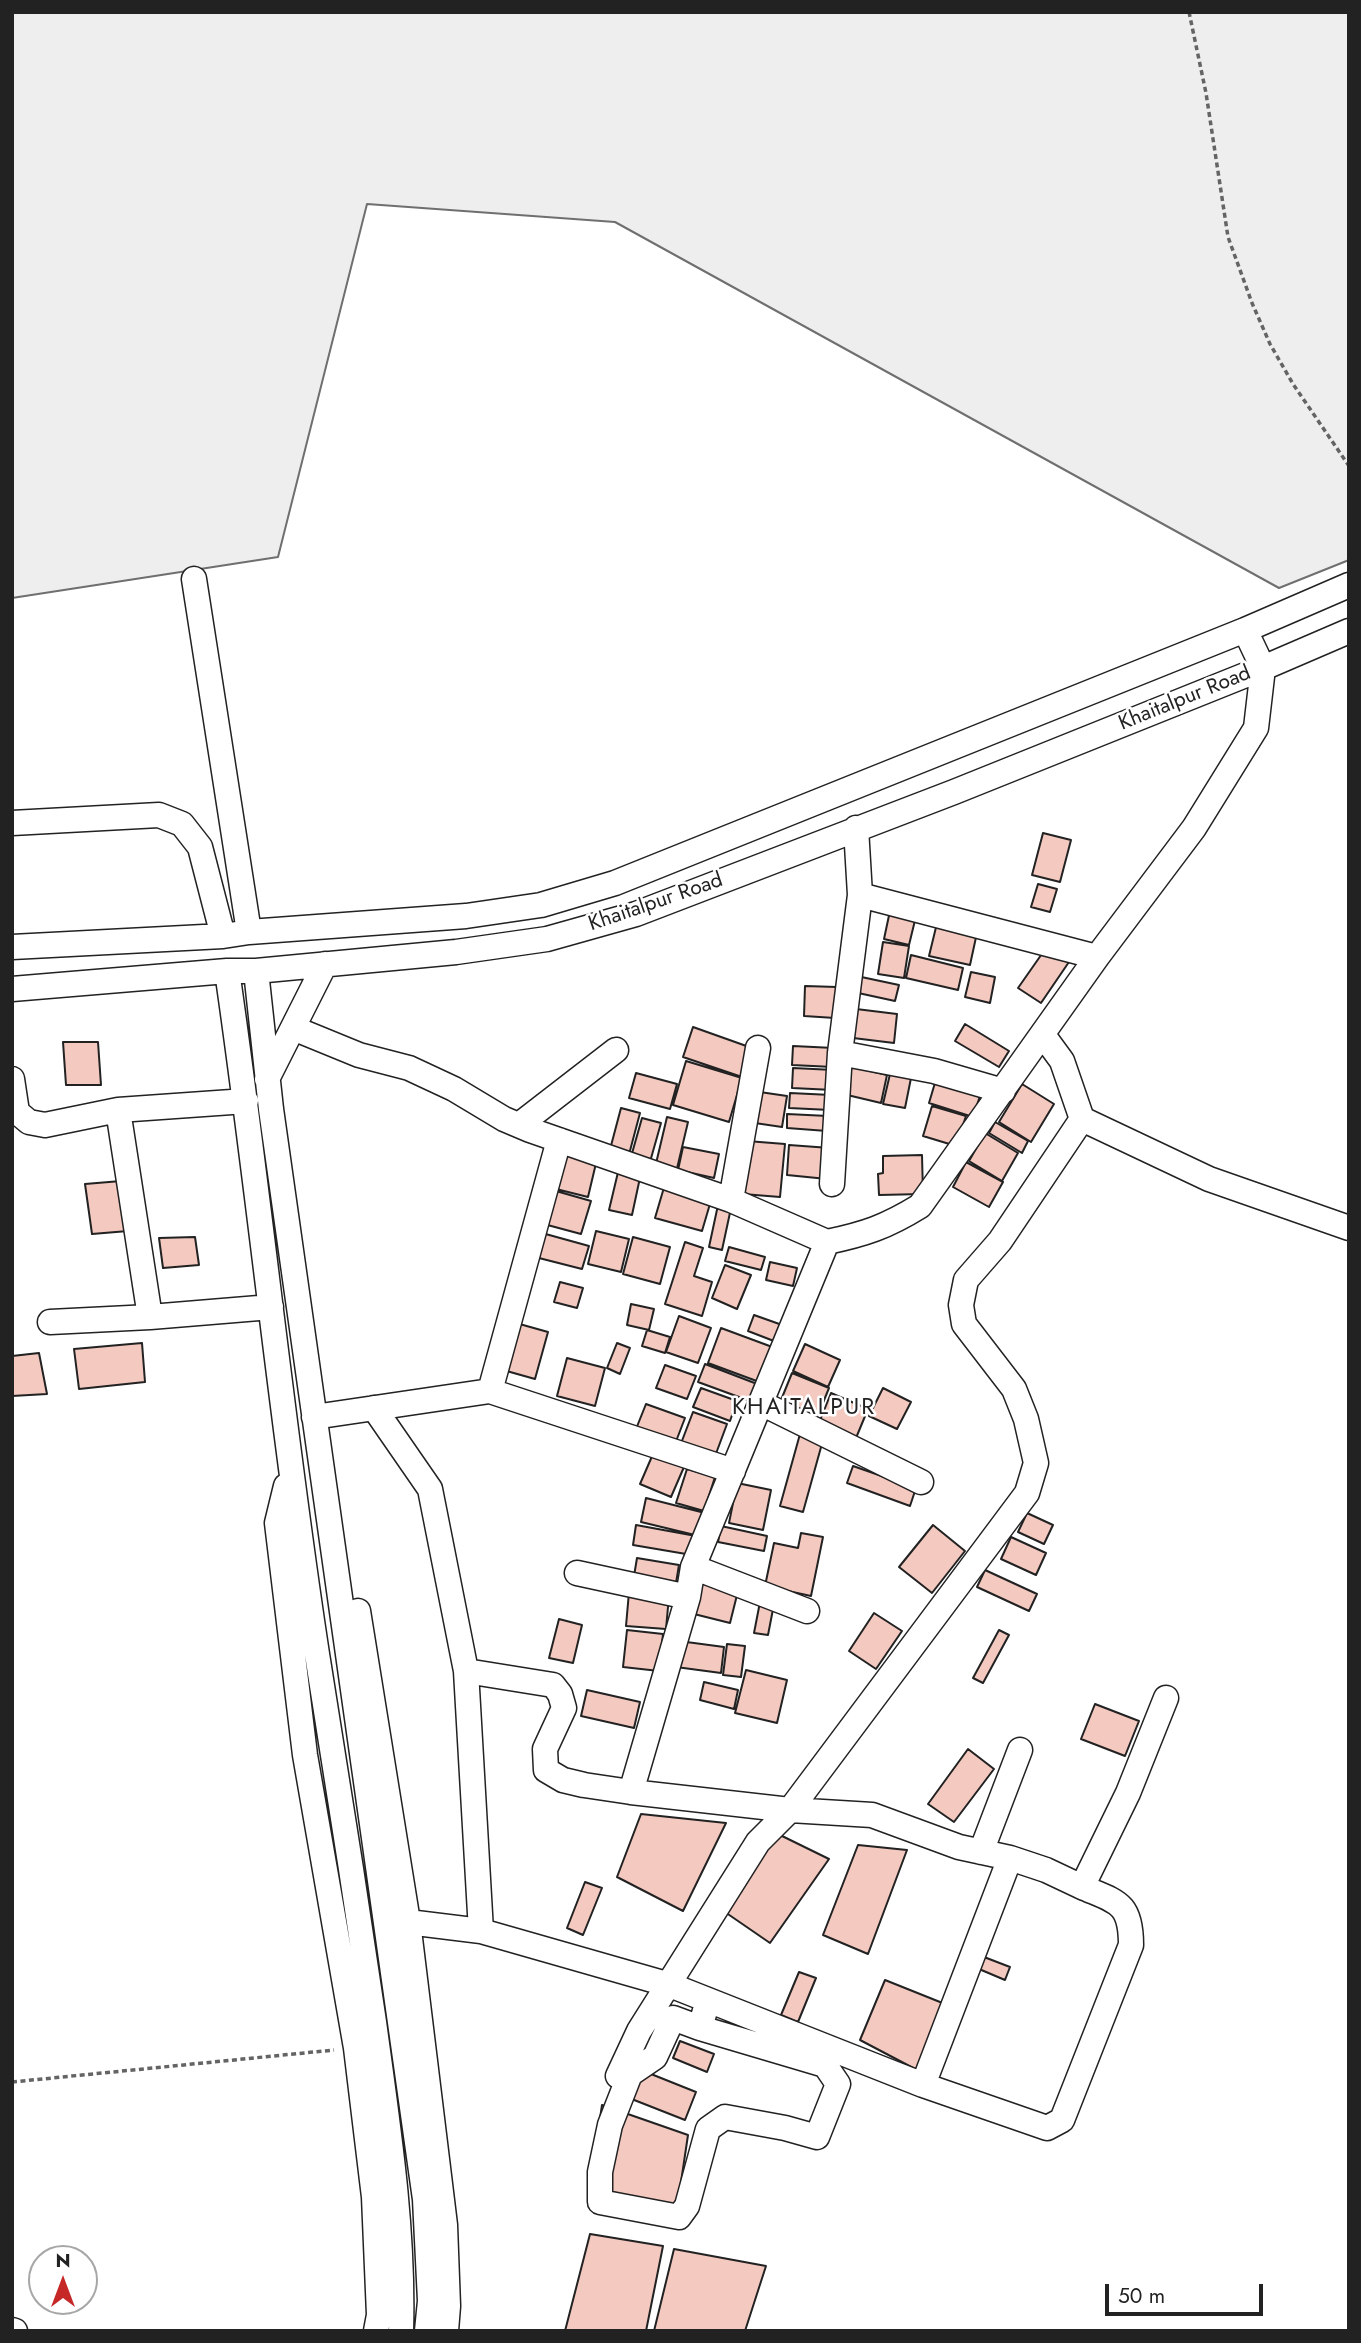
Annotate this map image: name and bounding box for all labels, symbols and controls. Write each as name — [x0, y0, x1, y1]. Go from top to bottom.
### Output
street label: Khaitalpur Road — [1115, 661, 1255, 737]
street label: Khaitalpur Road — [586, 868, 726, 938]
district label: KHAITALPUR — [733, 1394, 875, 1422]
north arrow — [28, 2245, 98, 2315]
text: N — [55, 2247, 71, 2274]
scale bar — [1109, 2270, 1266, 2314]
text: 50 m — [1118, 2281, 1165, 2311]

